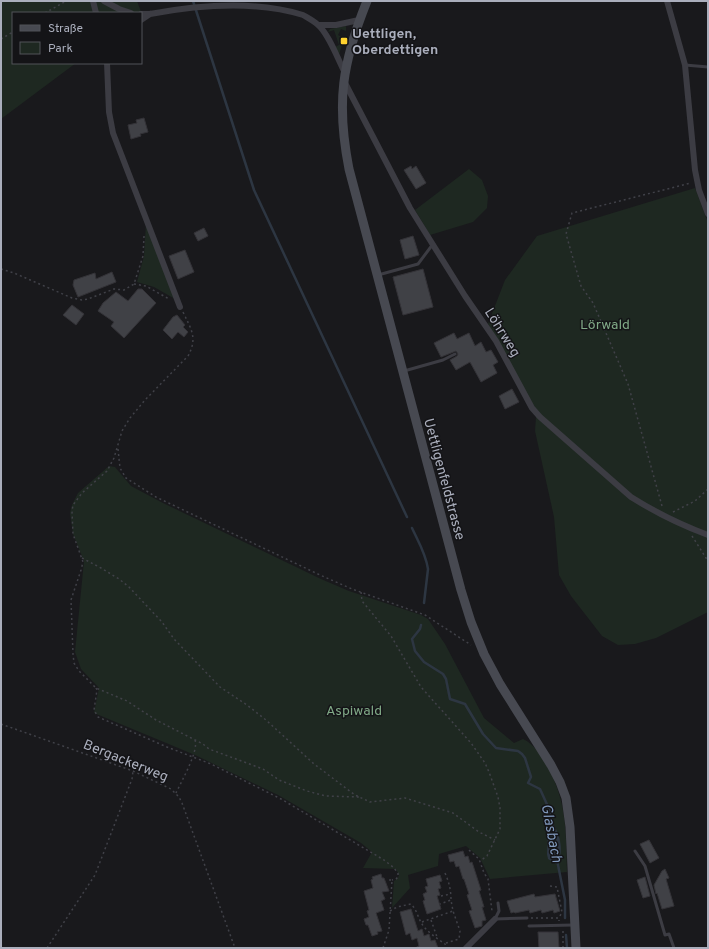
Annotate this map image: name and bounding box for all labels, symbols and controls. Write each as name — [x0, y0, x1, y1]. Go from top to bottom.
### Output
legend — [12, 12, 142, 64]
text: Straße — [48, 21, 83, 37]
place label: Uettligen, Oberdettigen — [352, 26, 438, 59]
marker: Uettligen, Oberdettigen — [339, 36, 349, 46]
text: Park — [48, 41, 73, 57]
street label: Löhrweg — [480, 305, 523, 361]
park label: Lörwald — [580, 317, 630, 334]
street label: Uettligenfeldstrasse — [419, 417, 468, 542]
park label: Aspiwald — [326, 703, 382, 720]
street label: Bergackerweg — [80, 737, 170, 786]
water label: Glasbach — [536, 802, 566, 864]

